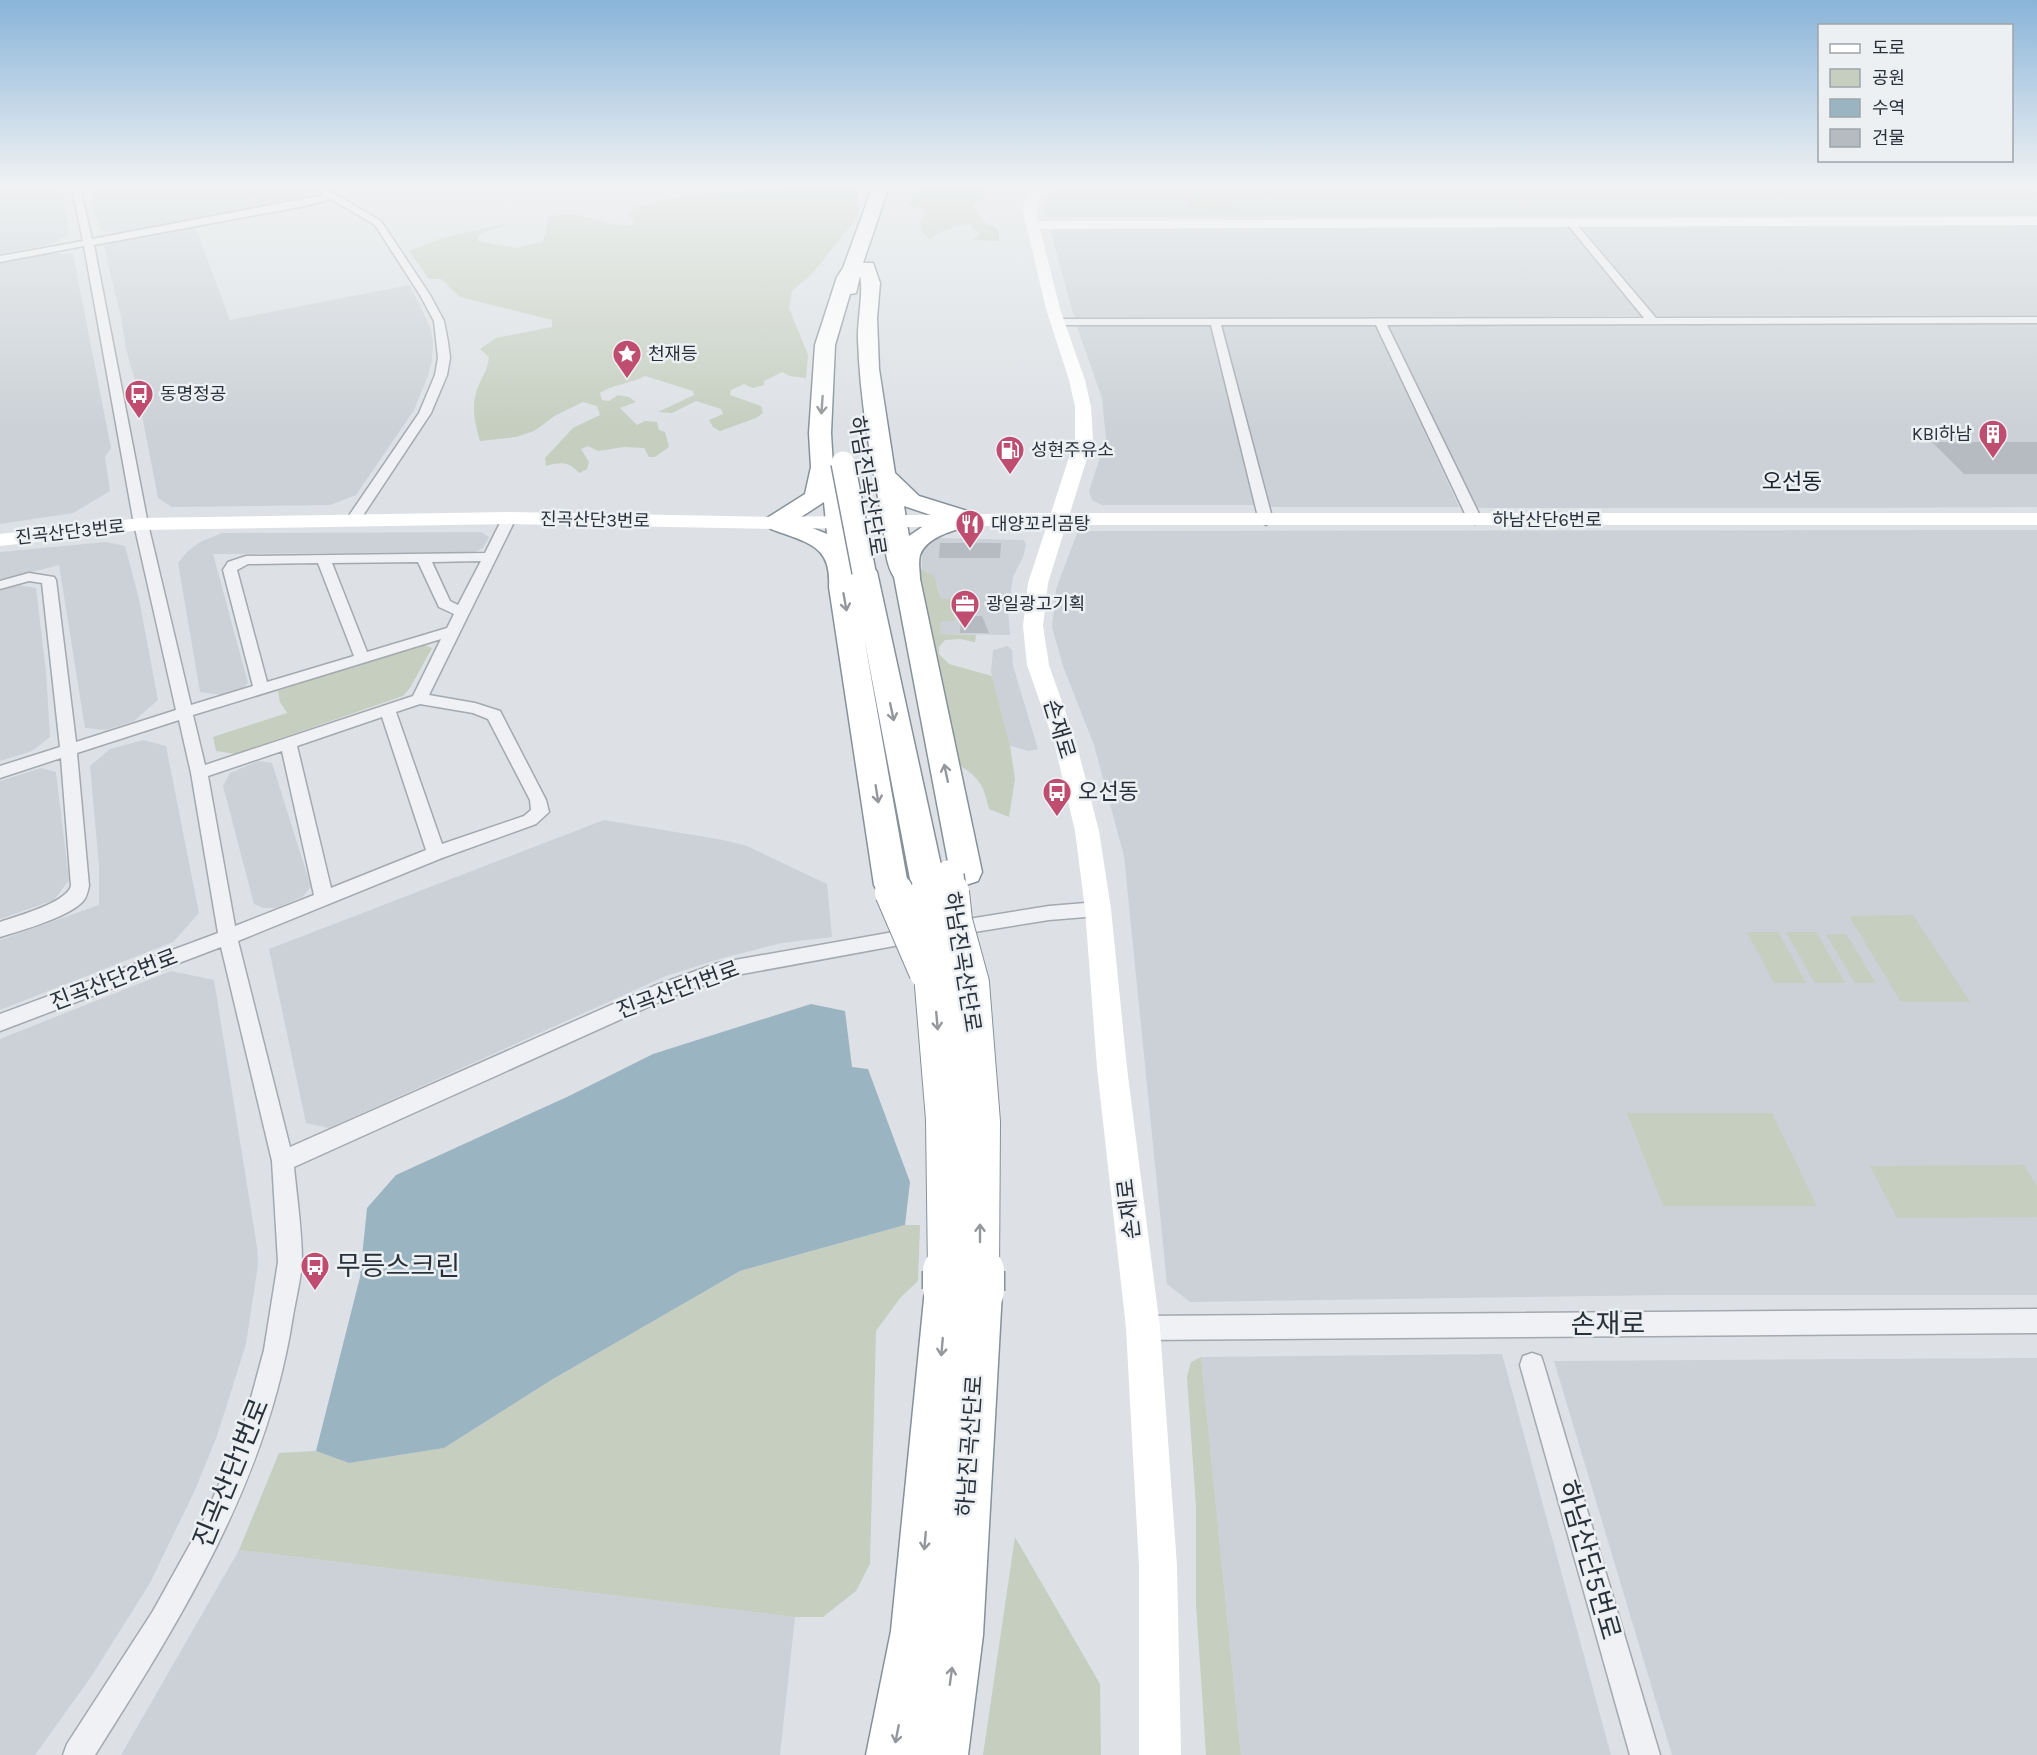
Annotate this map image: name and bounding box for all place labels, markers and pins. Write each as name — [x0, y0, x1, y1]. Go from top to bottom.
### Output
place icon: 천재등 — [611, 338, 643, 380]
place label: 천재등 — [648, 343, 698, 365]
bus stop icon: 동명정공 — [123, 378, 155, 420]
place label: 동명정공 — [160, 383, 226, 405]
building icon: KBI하남 — [1977, 418, 2009, 460]
place label: KBI하남 — [1912, 423, 1972, 445]
fuel station icon: 성현주유소 — [994, 434, 1026, 476]
place label: 성현주유소 — [1031, 439, 1114, 461]
restaurant icon: 대양꼬리곰탕 — [954, 508, 986, 550]
place label: 대양꼬리곰탕 — [991, 513, 1090, 535]
office icon: 광일광고기획 — [949, 588, 981, 630]
place label: 광일광고기획 — [986, 593, 1085, 615]
bus stop icon: 오선동 — [1041, 776, 1073, 818]
place label: 오선동 — [1078, 779, 1139, 805]
bus stop icon: 무등스크린 — [299, 1250, 331, 1292]
place label: 무등스크린 — [336, 1250, 460, 1282]

